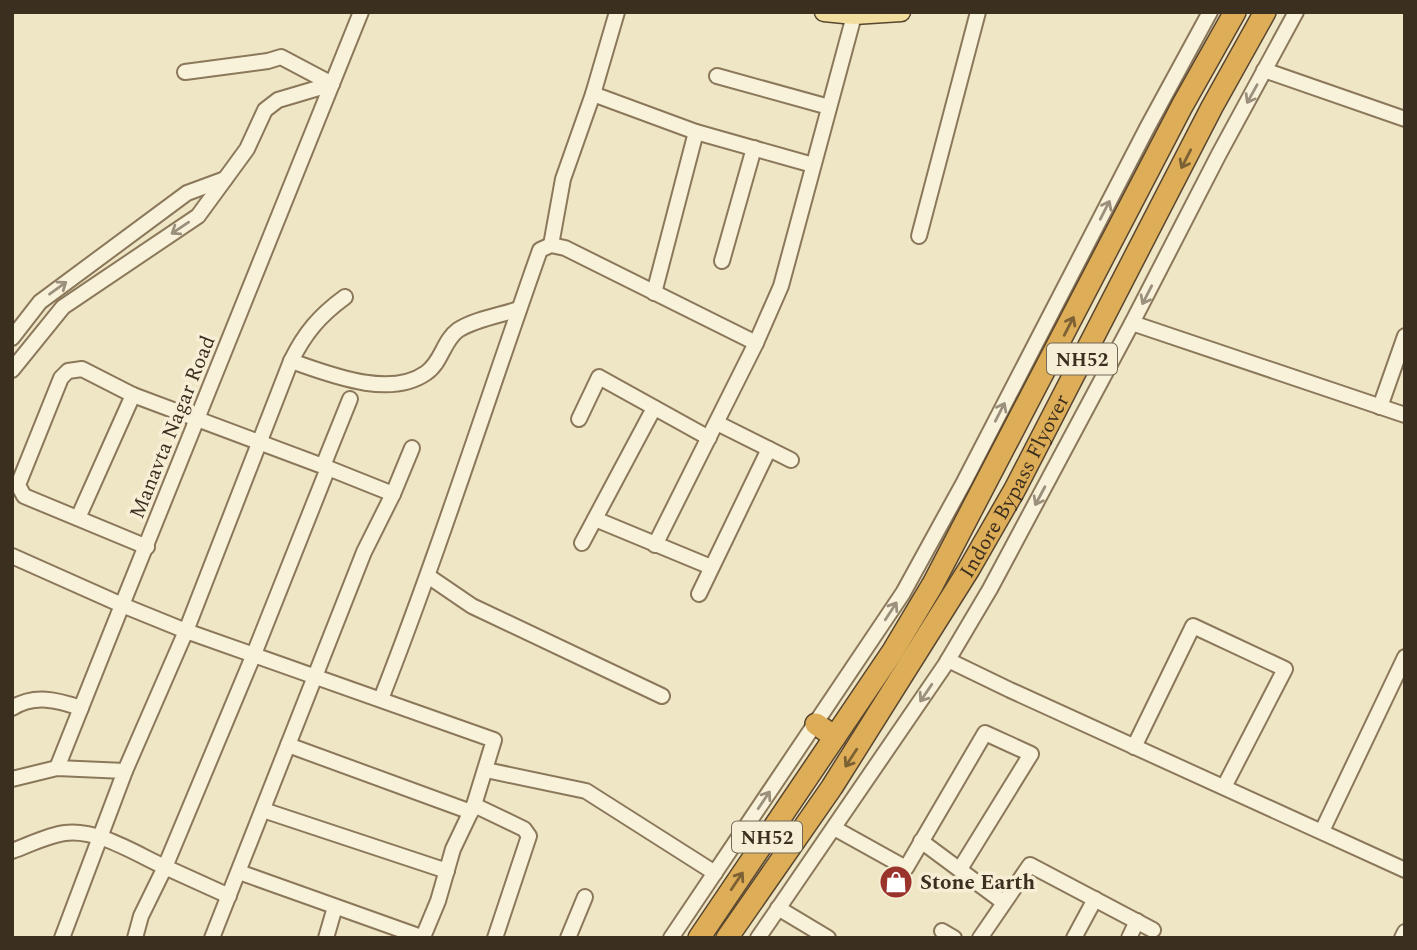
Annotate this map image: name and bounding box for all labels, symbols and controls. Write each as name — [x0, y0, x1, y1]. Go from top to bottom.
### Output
one-way arrow — [1245, 83, 1259, 103]
one-way arrow — [1178, 148, 1192, 169]
one-way arrow — [1098, 200, 1112, 221]
one-way arrow — [171, 221, 190, 235]
one-way arrow — [48, 281, 67, 295]
one-way arrow — [1139, 284, 1153, 305]
one-way arrow — [1063, 316, 1076, 337]
street label: Manavta Nagar Road — [122, 331, 224, 524]
road number: NH52 — [1047, 344, 1117, 374]
street label: Indore Bypass Flyover — [952, 389, 1078, 585]
one-way arrow — [994, 402, 1007, 423]
one-way arrow — [1033, 485, 1046, 506]
one-way arrow — [884, 602, 898, 622]
one-way arrow — [919, 683, 933, 702]
one-way arrow — [844, 747, 858, 767]
one-way arrow — [757, 791, 771, 810]
road number: NH52 — [732, 822, 802, 852]
shop icon: Stone Earth — [877, 863, 915, 901]
place label: Stone Earth — [920, 867, 1035, 899]
one-way arrow — [730, 872, 744, 891]

